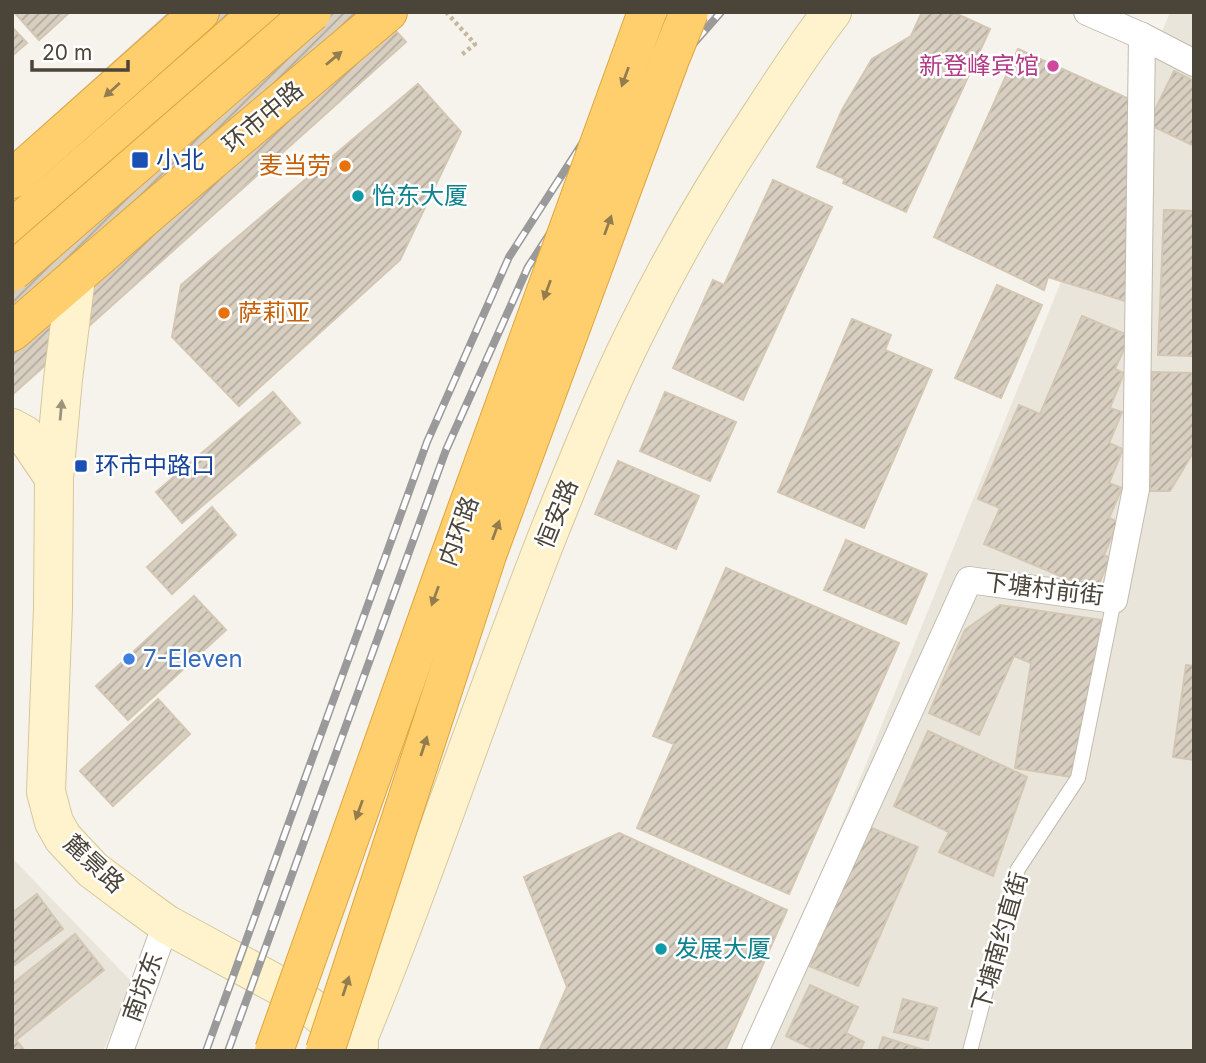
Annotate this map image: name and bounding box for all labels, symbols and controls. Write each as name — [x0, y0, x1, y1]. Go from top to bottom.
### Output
scale bar — [32, 28, 128, 72]
text: 20 m — [42, 40, 92, 65]
one-way arrow — [325, 51, 342, 66]
place label: 新登峰宾馆 — [919, 51, 1039, 80]
marker: 新登峰宾馆 — [1045, 58, 1061, 74]
one-way arrow — [619, 66, 630, 87]
street label: 环市中路 — [217, 75, 309, 159]
one-way arrow — [103, 82, 121, 98]
place label: 小北 — [156, 145, 204, 174]
marker: 小北 — [130, 150, 150, 170]
place label: 麦当劳 — [259, 151, 331, 180]
marker: 麦当劳 — [337, 158, 353, 174]
place label: 怡东大厦 — [372, 181, 468, 210]
marker: 怡东大厦 — [350, 188, 366, 204]
one-way arrow — [603, 215, 614, 236]
one-way arrow — [541, 280, 552, 301]
place label: 萨莉亚 — [238, 298, 310, 327]
marker: 萨莉亚 — [216, 305, 232, 321]
one-way arrow — [55, 399, 66, 421]
place label: 环市中路口 — [95, 451, 215, 480]
marker: 环市中路口 — [73, 458, 89, 474]
street label: 恒安路 — [530, 475, 583, 553]
street label: 内环路 — [433, 492, 484, 570]
one-way arrow — [490, 520, 501, 541]
street label: 下塘村前街 — [983, 567, 1105, 610]
one-way arrow — [429, 586, 440, 607]
place label: 7-Eleven — [143, 644, 243, 673]
marker: 7-Eleven — [121, 651, 137, 667]
one-way arrow — [419, 736, 430, 757]
one-way arrow — [353, 800, 364, 821]
street label: 麓景路 — [58, 828, 131, 899]
street label: 下塘南约直街 — [966, 869, 1033, 1015]
place label: 发展大厦 — [675, 934, 771, 963]
marker: 发展大厦 — [653, 941, 669, 957]
street label: 南坑东 — [117, 948, 168, 1026]
one-way arrow — [341, 975, 352, 996]

